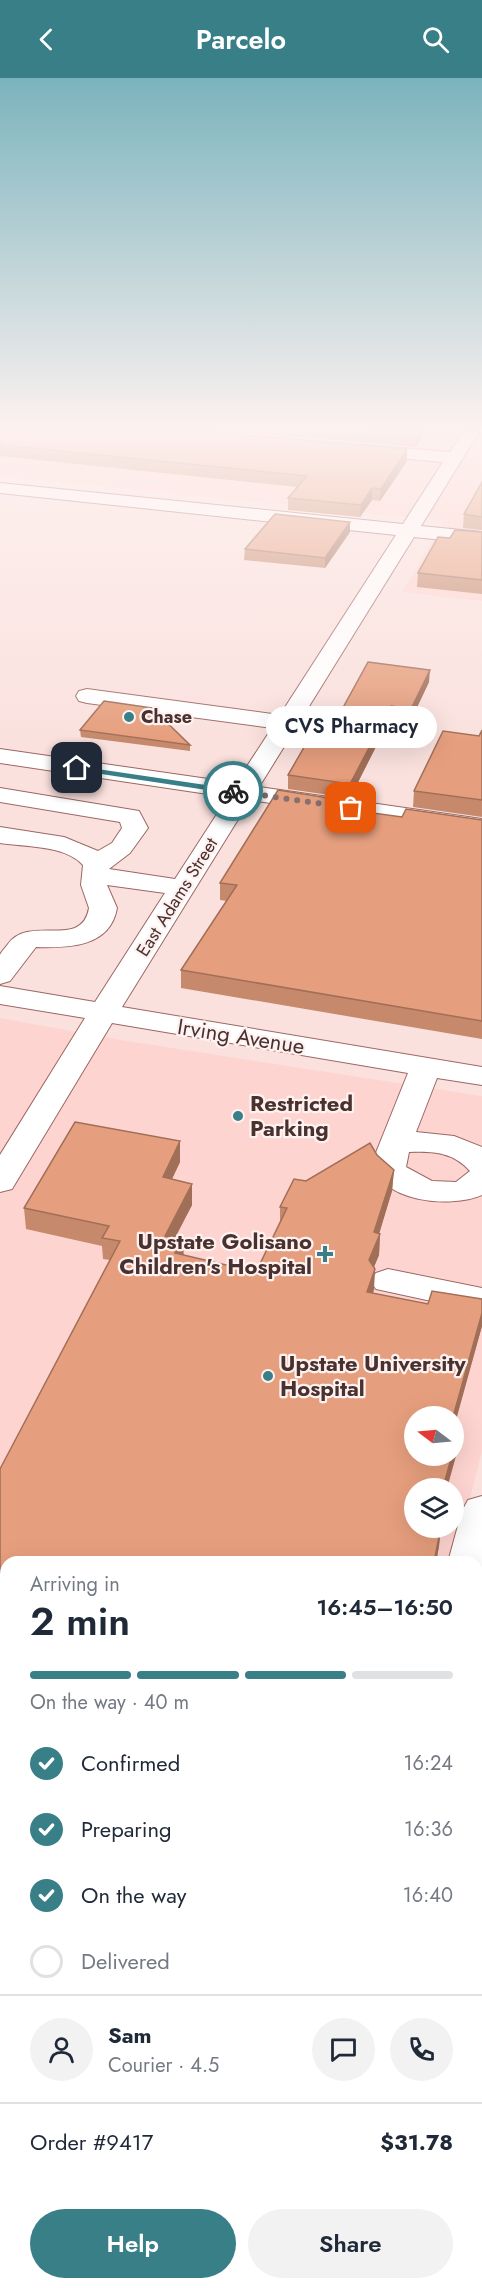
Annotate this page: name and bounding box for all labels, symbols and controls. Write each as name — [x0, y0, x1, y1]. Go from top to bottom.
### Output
text: Parcelo — [196, 20, 286, 59]
icon: back — [30, 23, 63, 56]
icon: search — [419, 23, 452, 56]
place label: Chase — [141, 704, 192, 730]
callout: CVS Pharmacy — [266, 706, 436, 748]
marker: Chase — [122, 710, 136, 724]
text: CVS Pharmacy — [285, 712, 418, 741]
pin — [51, 742, 102, 793]
icon: home — [60, 751, 93, 784]
courier — [203, 761, 263, 821]
icon: bike — [217, 775, 250, 808]
pin — [325, 782, 376, 833]
icon: bag — [334, 791, 367, 824]
street label: East Adams Street — [130, 832, 224, 962]
street label: Irving Avenue — [175, 1010, 307, 1062]
place label: Restricted Parking — [250, 1087, 353, 1144]
marker: Restricted Parking — [231, 1109, 245, 1123]
place label: Upstate Golisano Children's Hospital — [119, 1225, 312, 1282]
marker: Upstate Golisano Children's Hospital — [316, 1245, 334, 1263]
place label: Upstate University Hospital — [280, 1347, 466, 1404]
marker: Upstate University Hospital — [261, 1369, 275, 1383]
north arrow — [404, 1406, 464, 1466]
map controls — [404, 1406, 464, 1538]
button: layers — [404, 1478, 464, 1538]
text: Arriving in — [30, 1570, 120, 1599]
text: 16:45–16:50 — [316, 1591, 453, 1623]
text: 2 min — [30, 1593, 130, 1650]
text: On the way · 40 m — [30, 1688, 189, 1717]
icon: check — [30, 1747, 63, 1780]
text: Confirmed — [81, 1747, 180, 1779]
text: 16:24 — [403, 1749, 453, 1778]
icon: check — [30, 1813, 63, 1846]
text: Preparing — [81, 1813, 172, 1845]
text: 16:36 — [404, 1815, 453, 1844]
icon: check — [30, 1879, 63, 1912]
text: On the way — [81, 1879, 186, 1911]
text: 16:40 — [403, 1881, 453, 1910]
text: Delivered — [81, 1945, 170, 1977]
button: person — [30, 2018, 93, 2081]
button: chat — [312, 2018, 375, 2081]
button: phone — [390, 2018, 453, 2081]
text: Sam — [108, 2019, 152, 2051]
text: Courier · 4.5 — [108, 2051, 219, 2080]
text: Order #9417 — [30, 2126, 153, 2158]
text: $31.78 — [380, 2126, 453, 2158]
button: Help — [30, 2209, 236, 2278]
button: Share — [248, 2209, 453, 2278]

